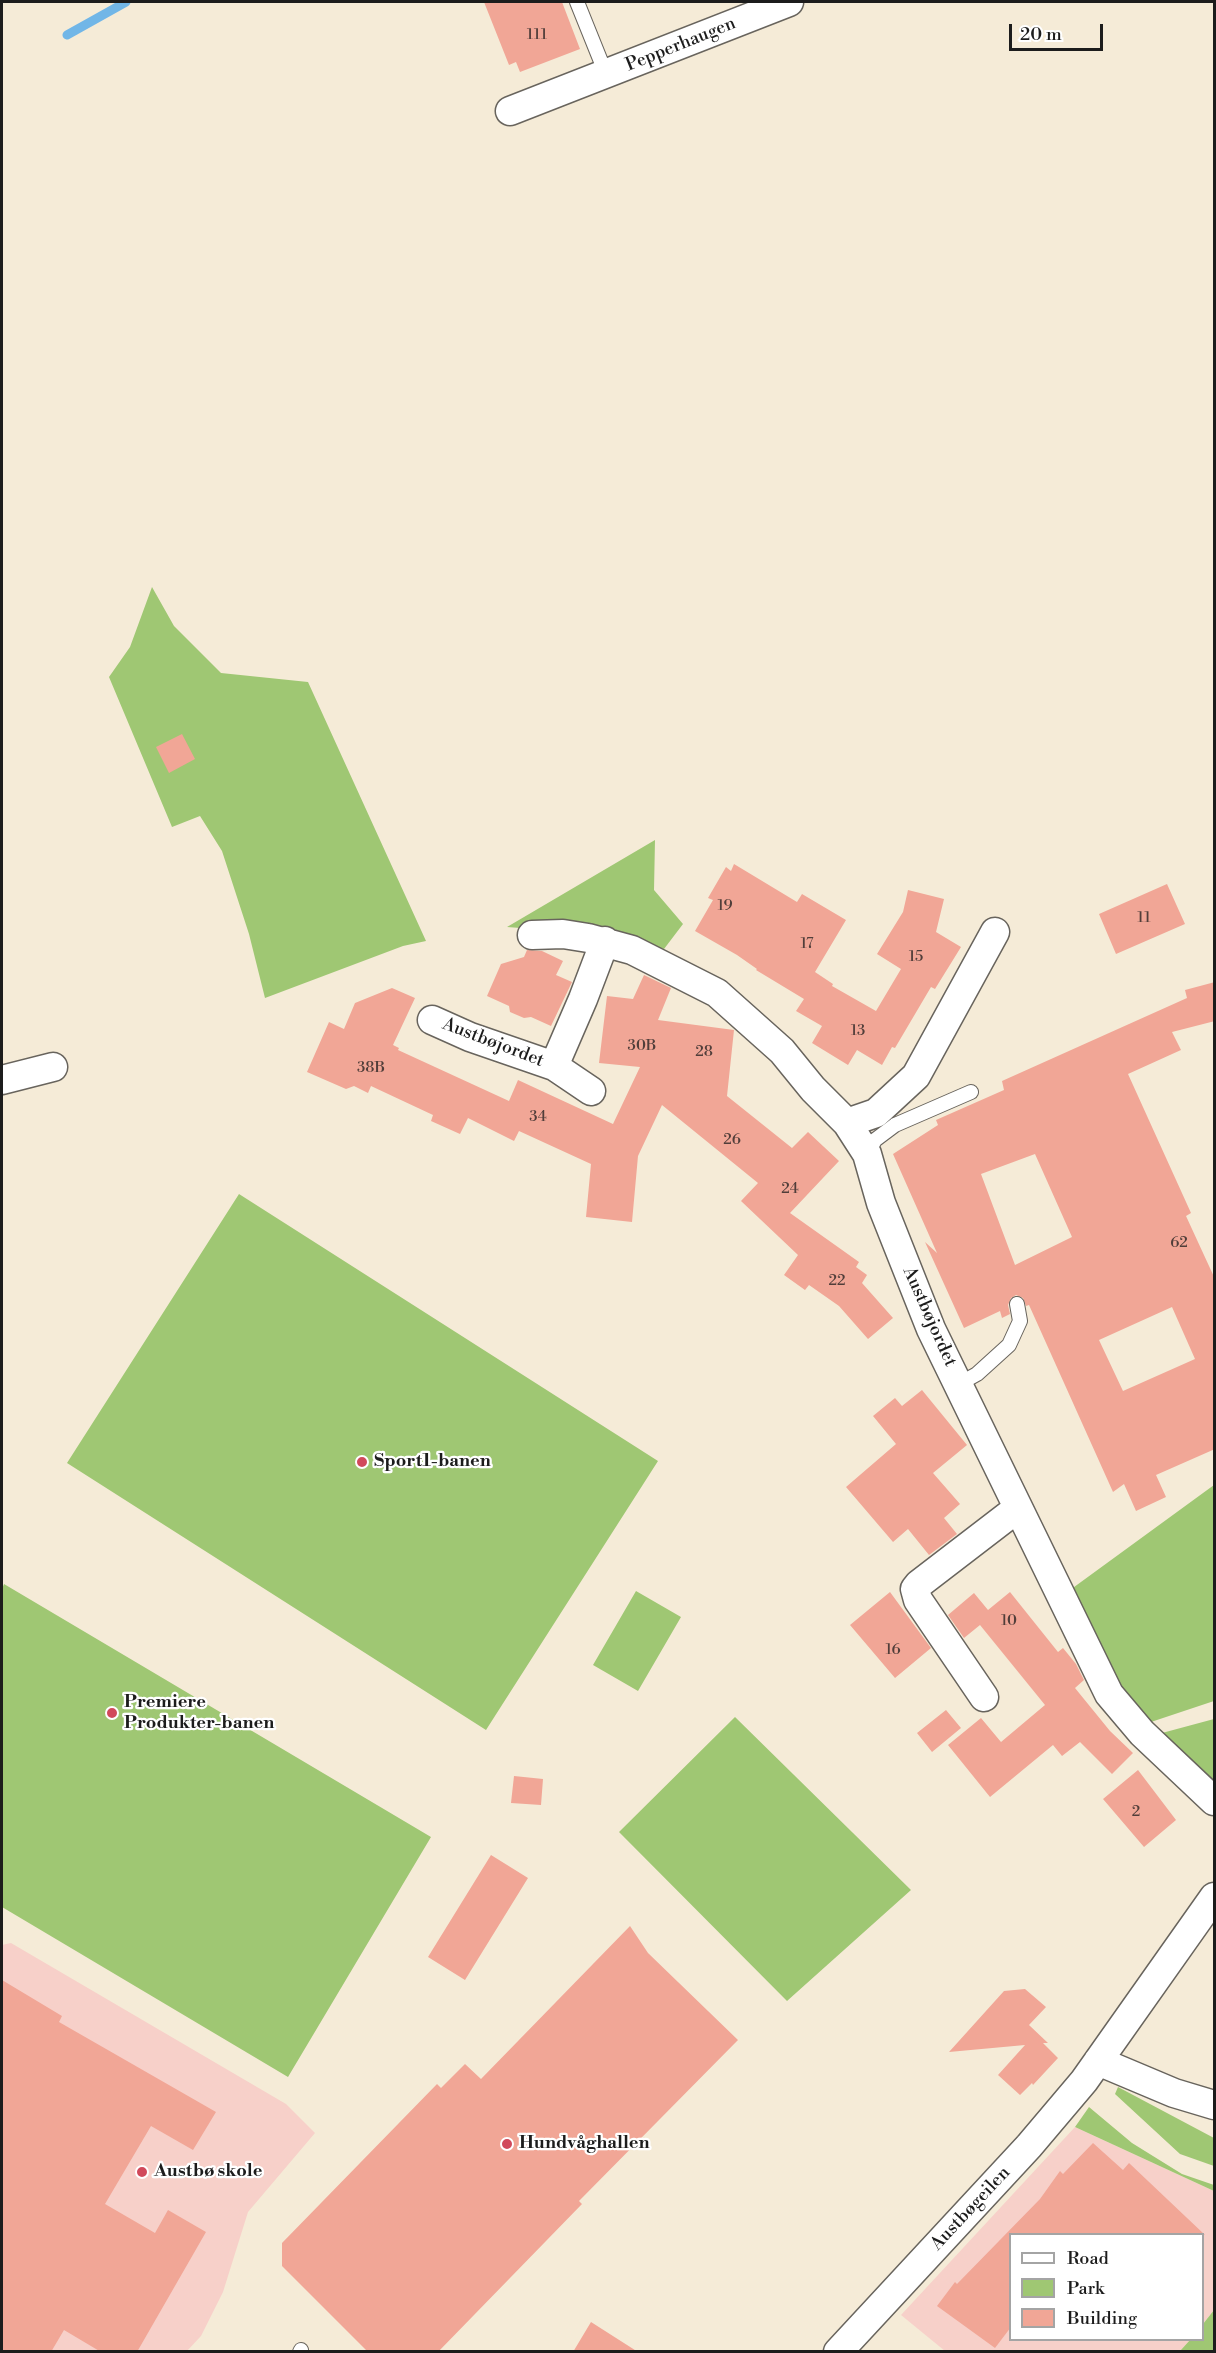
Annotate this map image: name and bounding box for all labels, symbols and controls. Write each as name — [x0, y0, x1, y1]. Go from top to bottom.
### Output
scale bar — [1012, 12, 1106, 50]
street label: Pepperhaugen — [623, 13, 739, 77]
text: 20 m — [1020, 23, 1062, 46]
house number: 111 — [527, 26, 547, 44]
house number: 19 — [717, 897, 733, 915]
house number: 11 — [1137, 909, 1151, 927]
house number: 17 — [800, 935, 814, 953]
house number: 15 — [909, 948, 923, 966]
street label: Austbøjordet — [439, 1014, 547, 1072]
house number: 13 — [851, 1022, 865, 1040]
house number: 30B — [628, 1037, 656, 1055]
house number: 28 — [695, 1043, 713, 1061]
house number: 38B — [357, 1059, 385, 1077]
house number: 34 — [529, 1108, 547, 1126]
house number: 26 — [723, 1131, 741, 1149]
house number: 24 — [781, 1180, 799, 1198]
house number: 62 — [1170, 1234, 1188, 1252]
street label: Austbøjordet — [897, 1264, 961, 1370]
house number: 22 — [828, 1272, 846, 1290]
place label: Sport1-banen — [374, 1451, 491, 1473]
marker: Sport1-banen — [355, 1455, 369, 1469]
house number: 10 — [1001, 1612, 1017, 1630]
house number: 16 — [885, 1641, 901, 1659]
place label: Premiere Produkter-banen — [124, 1692, 274, 1734]
marker: Premiere Produkter-banen — [105, 1706, 119, 1720]
house number: 2 — [1132, 1803, 1140, 1821]
place label: Hundvåghallen — [519, 2133, 650, 2155]
marker: Hundvåghallen — [500, 2137, 514, 2151]
place label: Austbø skole — [154, 2161, 262, 2183]
street label: Austbøgeilen — [927, 2163, 1015, 2255]
marker: Austbø skole — [135, 2165, 149, 2179]
legend — [1009, 2233, 1204, 2341]
text: Road — [1067, 2247, 1109, 2270]
text: Park — [1067, 2277, 1104, 2300]
text: Building — [1067, 2307, 1137, 2330]

